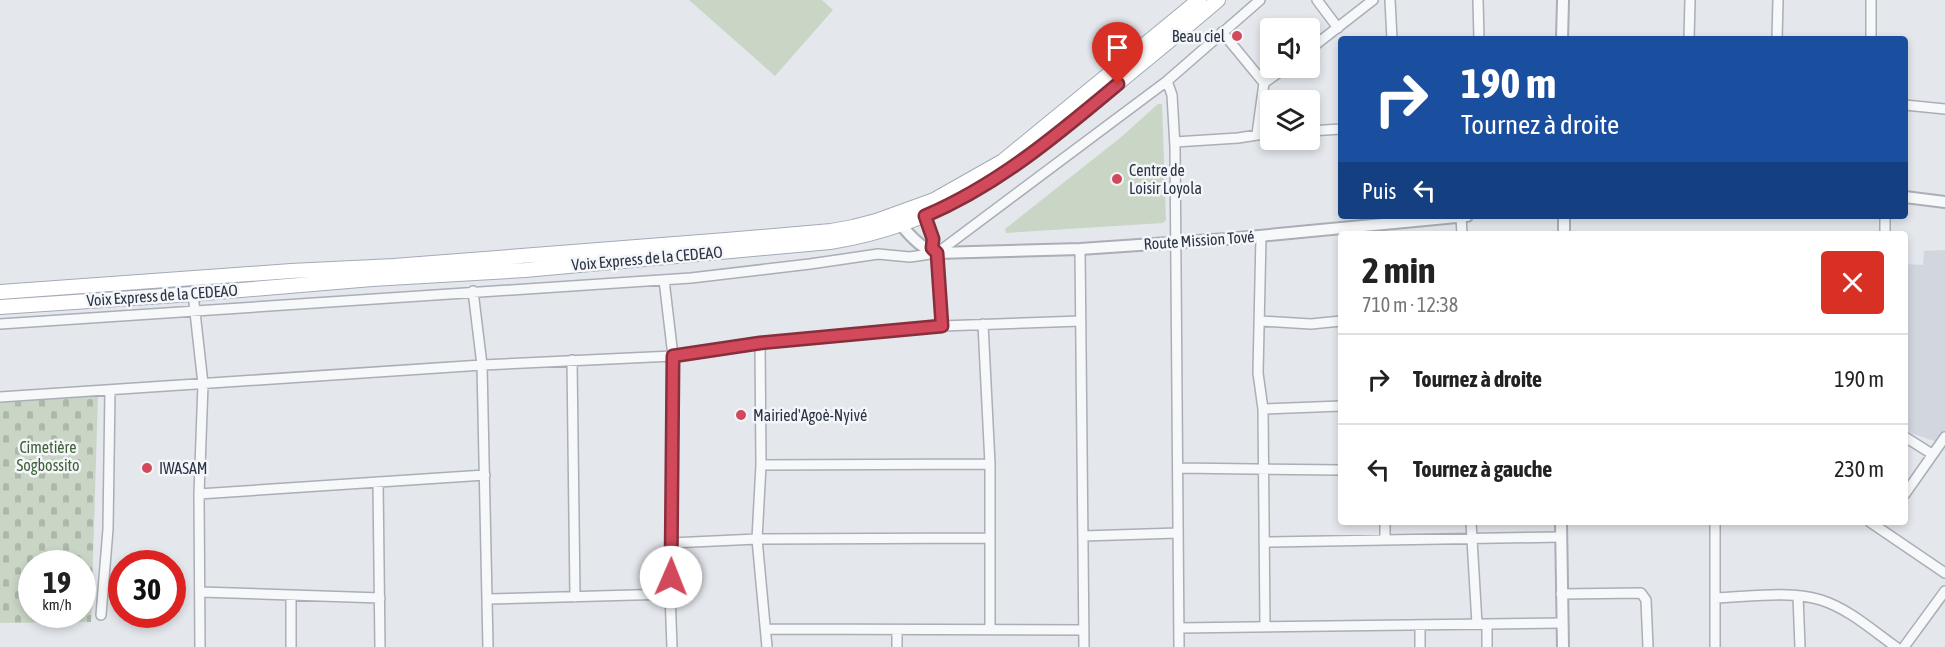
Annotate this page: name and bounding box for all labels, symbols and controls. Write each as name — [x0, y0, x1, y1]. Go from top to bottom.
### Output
map controls — [1260, 18, 1320, 150]
button: sound — [1260, 18, 1320, 78]
pin — [1092, 22, 1143, 84]
place label: Beau ciel — [1172, 27, 1226, 45]
marker: Beau ciel — [1230, 29, 1244, 43]
icon: arrive — [1101, 31, 1134, 64]
text: 190 m — [1461, 59, 1556, 107]
icon: right — [1362, 60, 1440, 138]
button: layers — [1260, 90, 1320, 150]
text: Tournez à droite — [1461, 109, 1619, 140]
place label: Centre de Loisir Loyola — [1129, 161, 1202, 198]
marker: Centre de Loisir Loyola — [1110, 172, 1124, 186]
icon: left — [1408, 174, 1441, 207]
text: Puis — [1362, 178, 1396, 204]
street label: Route Mission Tové — [1143, 227, 1255, 253]
street label: Voix Express de la CEDEAO — [571, 242, 723, 275]
text: 2 min — [1362, 249, 1436, 291]
button: close — [1821, 251, 1884, 314]
street label: Voix Express de la CEDEAO — [86, 281, 238, 310]
text: 710 m · 12:38 — [1362, 293, 1458, 316]
icon: right — [1362, 363, 1395, 396]
text: Tournez à droite — [1413, 366, 1542, 392]
text: 190 m — [1834, 366, 1884, 392]
place label: Mairied'Agoè-Nyivé — [753, 406, 867, 425]
marker: Mairied'Agoè-Nyivé — [734, 408, 748, 422]
park label: Cimetière Sogbossito — [16, 438, 80, 475]
icon: left — [1362, 453, 1395, 486]
text: Tournez à gauche — [1413, 456, 1552, 482]
text: 230 m — [1834, 456, 1884, 482]
place label: IWASAM — [159, 459, 207, 477]
marker: IWASAM — [140, 461, 154, 475]
position arrow — [639, 545, 703, 609]
speed limit sign: 30 — [108, 550, 186, 628]
text: 19 — [43, 565, 71, 599]
text: km/h — [42, 596, 72, 613]

